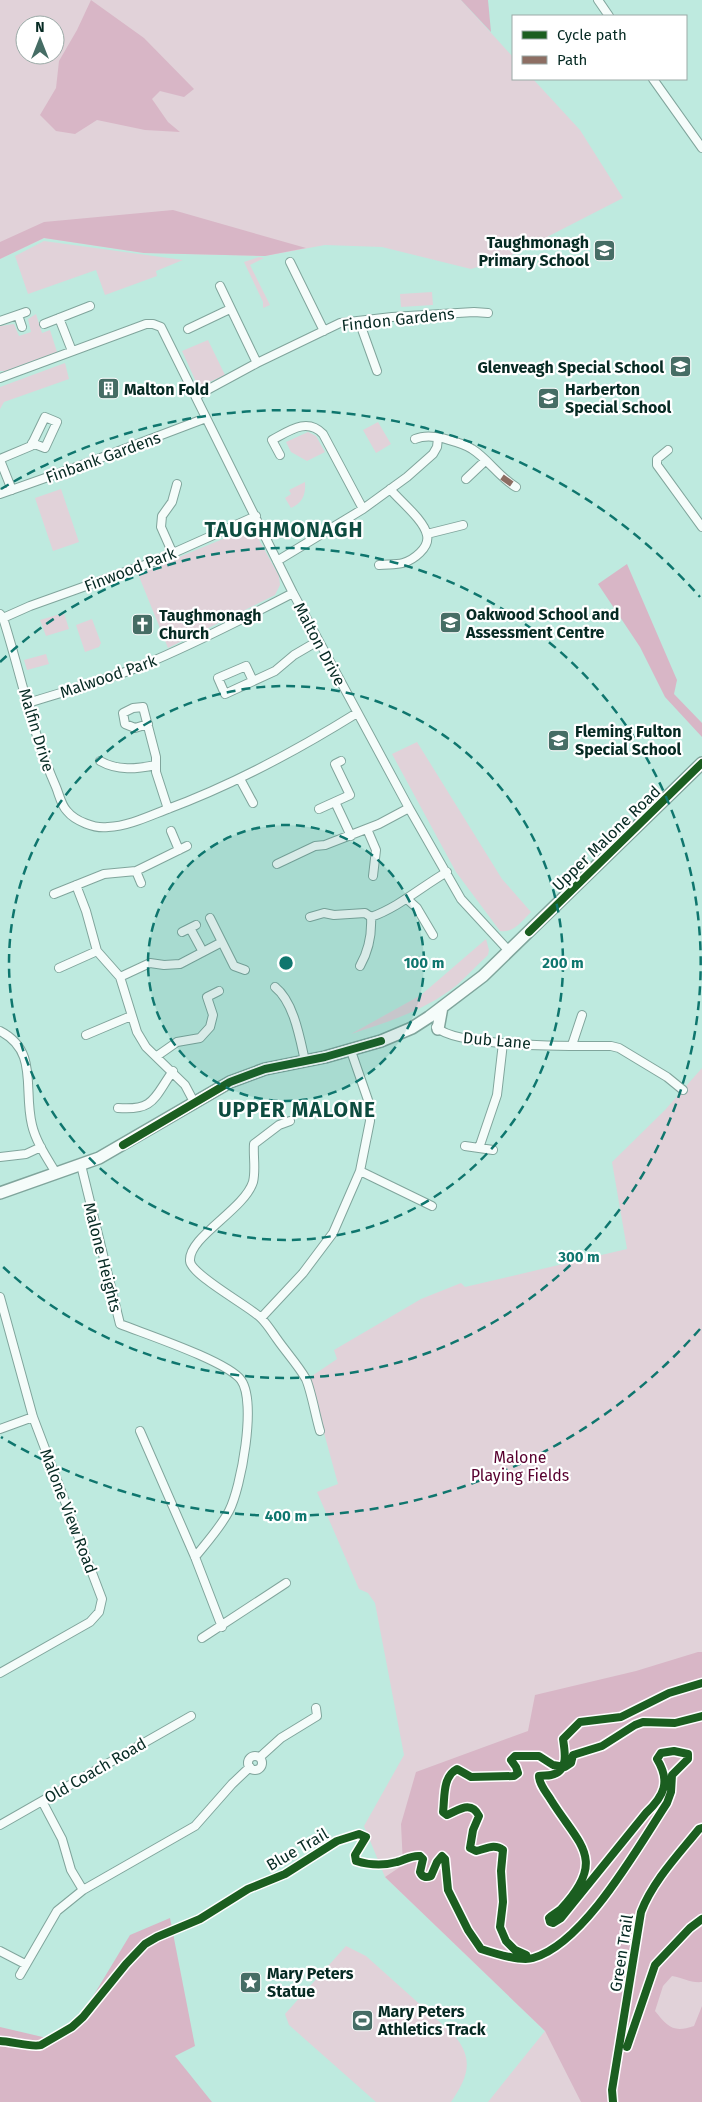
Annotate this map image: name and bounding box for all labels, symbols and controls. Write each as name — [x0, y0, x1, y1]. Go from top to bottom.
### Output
north arrow — [15, 15, 65, 65]
legend — [512, 15, 687, 80]
text: N — [35, 19, 45, 36]
text: Cycle path — [557, 26, 627, 44]
text: Path — [557, 51, 587, 69]
place label: Taughmonagh Primary School — [479, 233, 589, 270]
school or university icon: Taughmonagh Primary School — [593, 239, 617, 263]
street label: Findon Gardens — [341, 304, 455, 335]
school or university icon: Glenveagh Special School — [668, 355, 692, 379]
place label: Glenveagh Special School — [477, 358, 664, 377]
building icon: Malton Fold — [96, 377, 120, 401]
place label: Malton Fold — [124, 380, 209, 399]
place label: Harberton Special School — [565, 380, 672, 417]
school or university icon: Harberton Special School — [537, 386, 561, 410]
street label: Finbank Gardens — [43, 428, 163, 487]
district label: TAUGHMONAGH — [204, 517, 364, 543]
street label: Finwood Park — [82, 543, 179, 596]
street label: Malton Drive — [290, 599, 349, 689]
place label: Oakwood School and Assessment Centre — [465, 605, 619, 642]
place label: Taughmonagh Church — [159, 606, 262, 643]
school or university icon: Oakwood School and Assessment Centre — [438, 611, 462, 635]
church icon: Taughmonagh Church — [131, 612, 155, 636]
street label: Malwood Park — [57, 651, 160, 702]
street label: Malfin Drive — [15, 686, 58, 774]
place label: Fleming Fulton Special School — [575, 722, 682, 759]
school or university icon: Fleming Fulton Special School — [547, 728, 571, 752]
street label: Upper Malone Road — [548, 782, 664, 895]
centre of rings — [277, 954, 295, 972]
text: 100 m — [404, 954, 444, 972]
text: 200 m — [542, 954, 584, 972]
street label: Dub Lane — [462, 1028, 532, 1053]
district label: UPPER MALONE — [218, 1097, 376, 1123]
street label: Malone Heights — [80, 1200, 125, 1314]
text: 300 m — [557, 1248, 600, 1266]
street label: Malone View Road — [36, 1446, 101, 1576]
park label: Malone Playing Fields — [471, 1448, 569, 1485]
text: 400 m — [265, 1507, 307, 1525]
street label: Old Coach Road — [41, 1734, 149, 1807]
street label: Blue Trail — [263, 1824, 332, 1875]
street label: Green Trail — [606, 1913, 637, 1993]
place label: Mary Peters Statue — [267, 1964, 354, 2001]
place icon: Mary Peters Statue — [239, 1970, 263, 1994]
place label: Mary Peters Athletics Track — [377, 2002, 486, 2039]
sports icon: Mary Peters Athletics Track — [350, 2008, 374, 2032]

